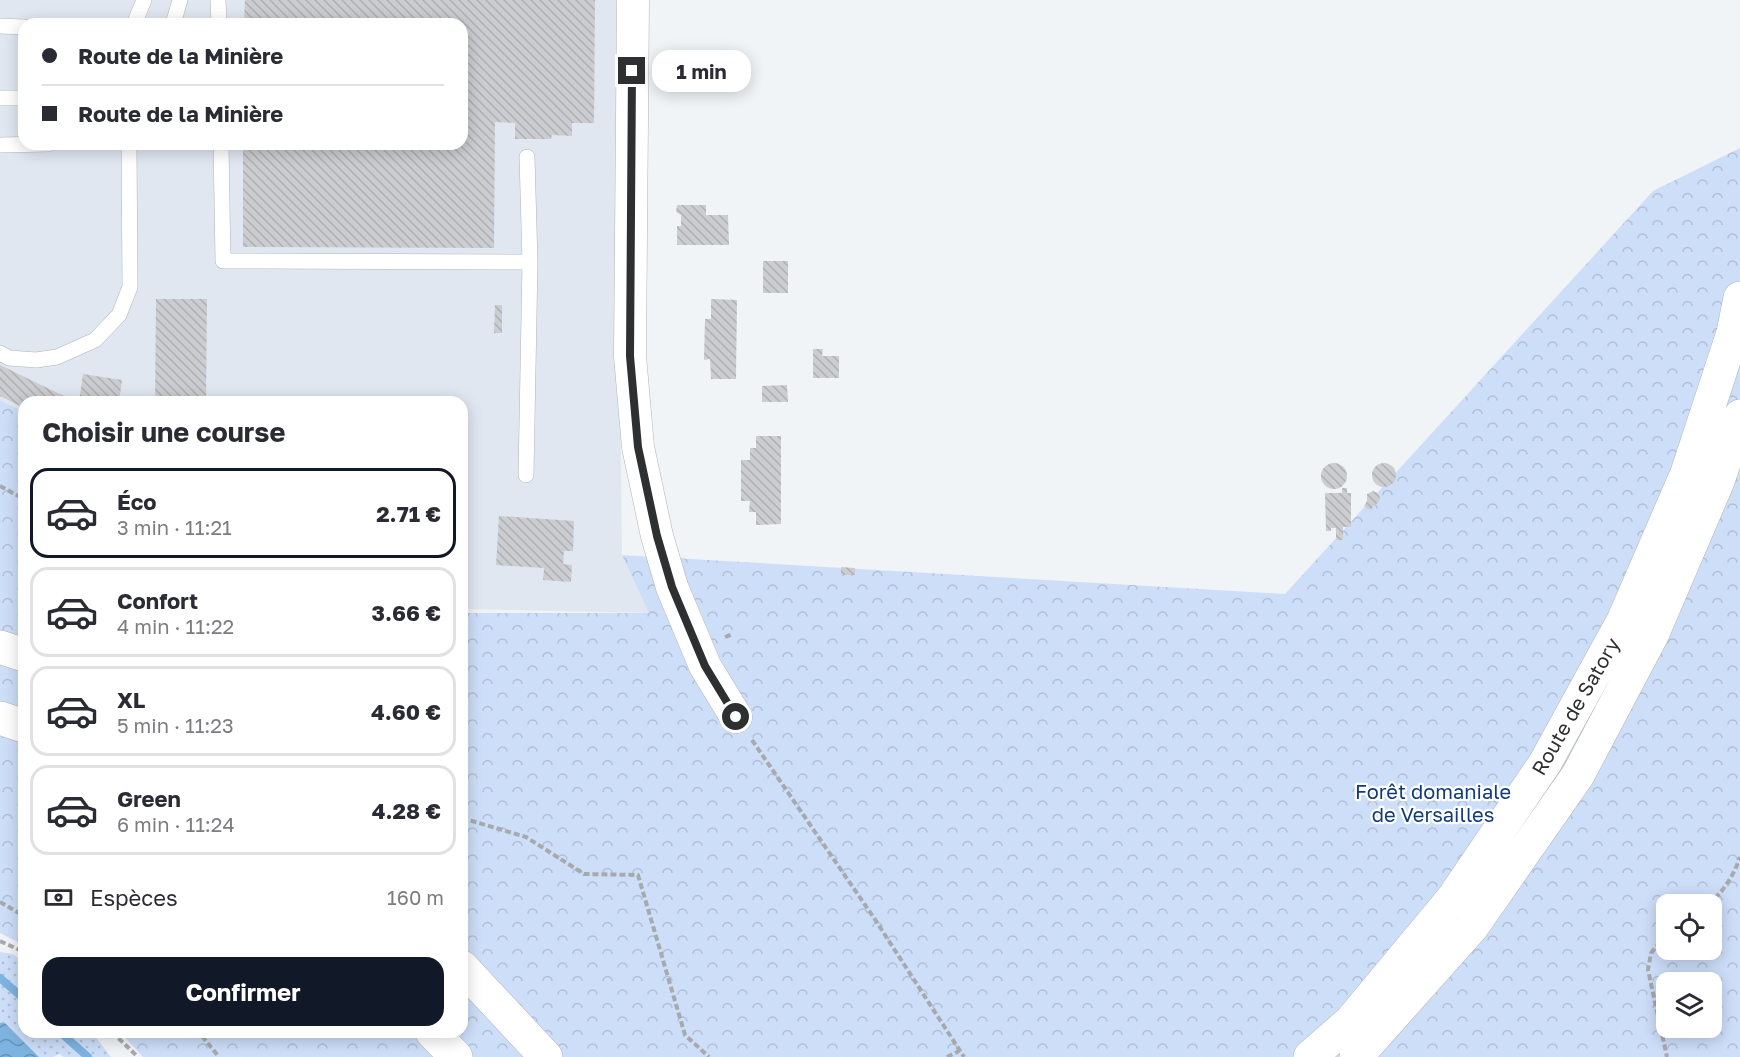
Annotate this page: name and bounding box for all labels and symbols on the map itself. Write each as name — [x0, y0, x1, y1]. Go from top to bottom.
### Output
callout: 1 min — [653, 50, 752, 92]
route end — [618, 57, 645, 84]
street label: Route de Satory — [1526, 633, 1624, 779]
route start — [722, 703, 749, 730]
park label: Forêt domaniale de Versailles — [1355, 779, 1511, 826]

